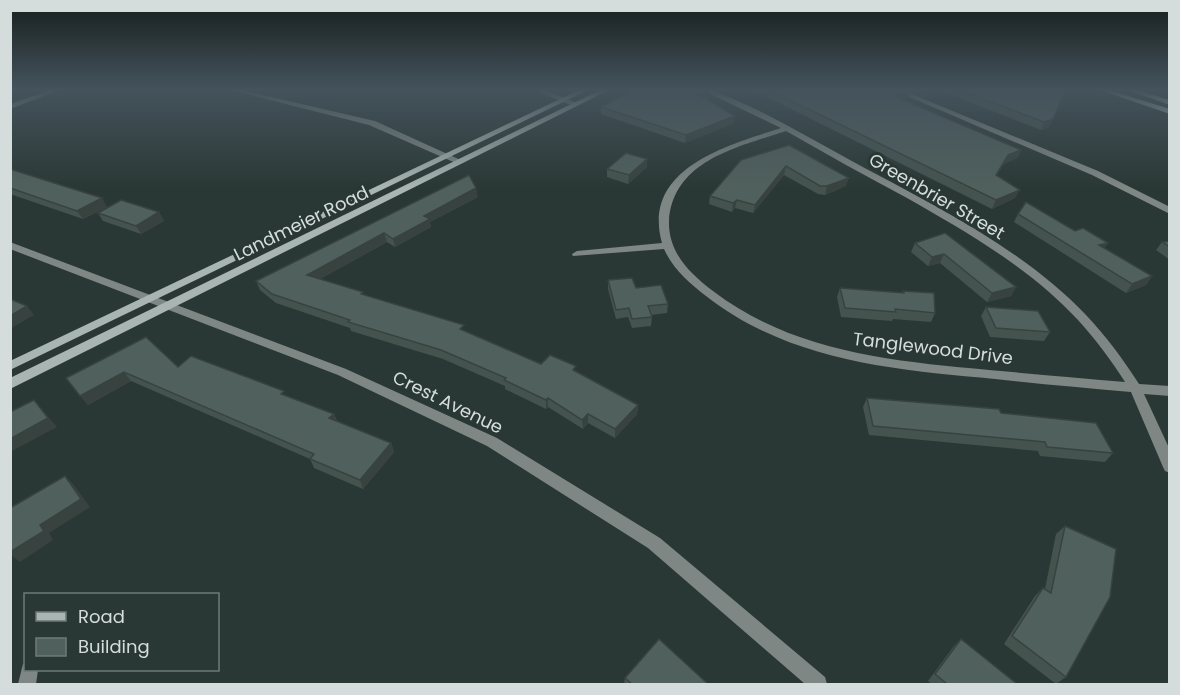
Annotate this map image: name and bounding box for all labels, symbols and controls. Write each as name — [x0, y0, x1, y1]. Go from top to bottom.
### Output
street label: Greenbrier Street — [864, 147, 1010, 245]
street label: Landmeier Road — [229, 179, 373, 267]
street label: Tanglewood Drive — [852, 326, 1014, 370]
street label: Crest Avenue — [389, 364, 507, 440]
legend — [24, 593, 219, 671]
text: Road — [78, 604, 125, 629]
text: Building — [78, 634, 150, 659]

